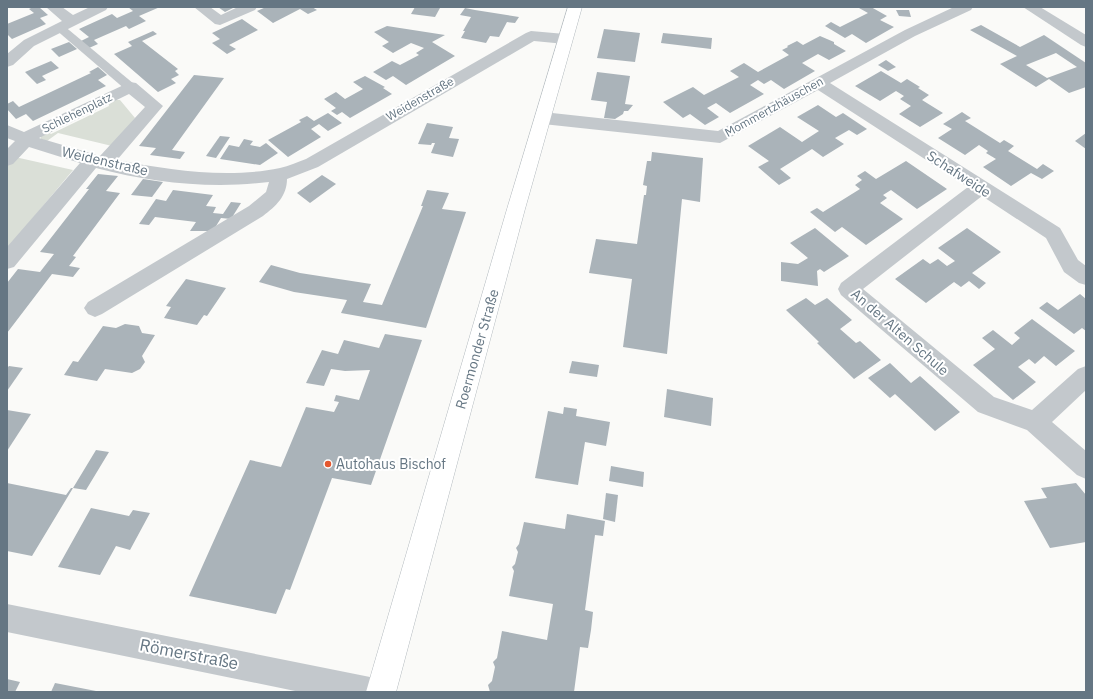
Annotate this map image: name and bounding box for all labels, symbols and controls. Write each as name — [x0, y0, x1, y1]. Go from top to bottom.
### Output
street label: Weidenstraße — [383, 73, 457, 124]
street label: Mommertzhäuschen — [722, 73, 826, 140]
street label: Schlehenplatz — [39, 89, 115, 136]
street label: Weidenstraße — [60, 142, 150, 180]
street label: Schafweide — [924, 147, 995, 202]
street label: An der Alten Schule — [847, 285, 953, 380]
street label: Roermonder Straße — [451, 287, 503, 411]
place label: Autohaus Bischof — [336, 455, 446, 473]
marker: Autohaus Bischof — [323, 459, 333, 469]
street label: Römerstraße — [138, 634, 240, 674]

